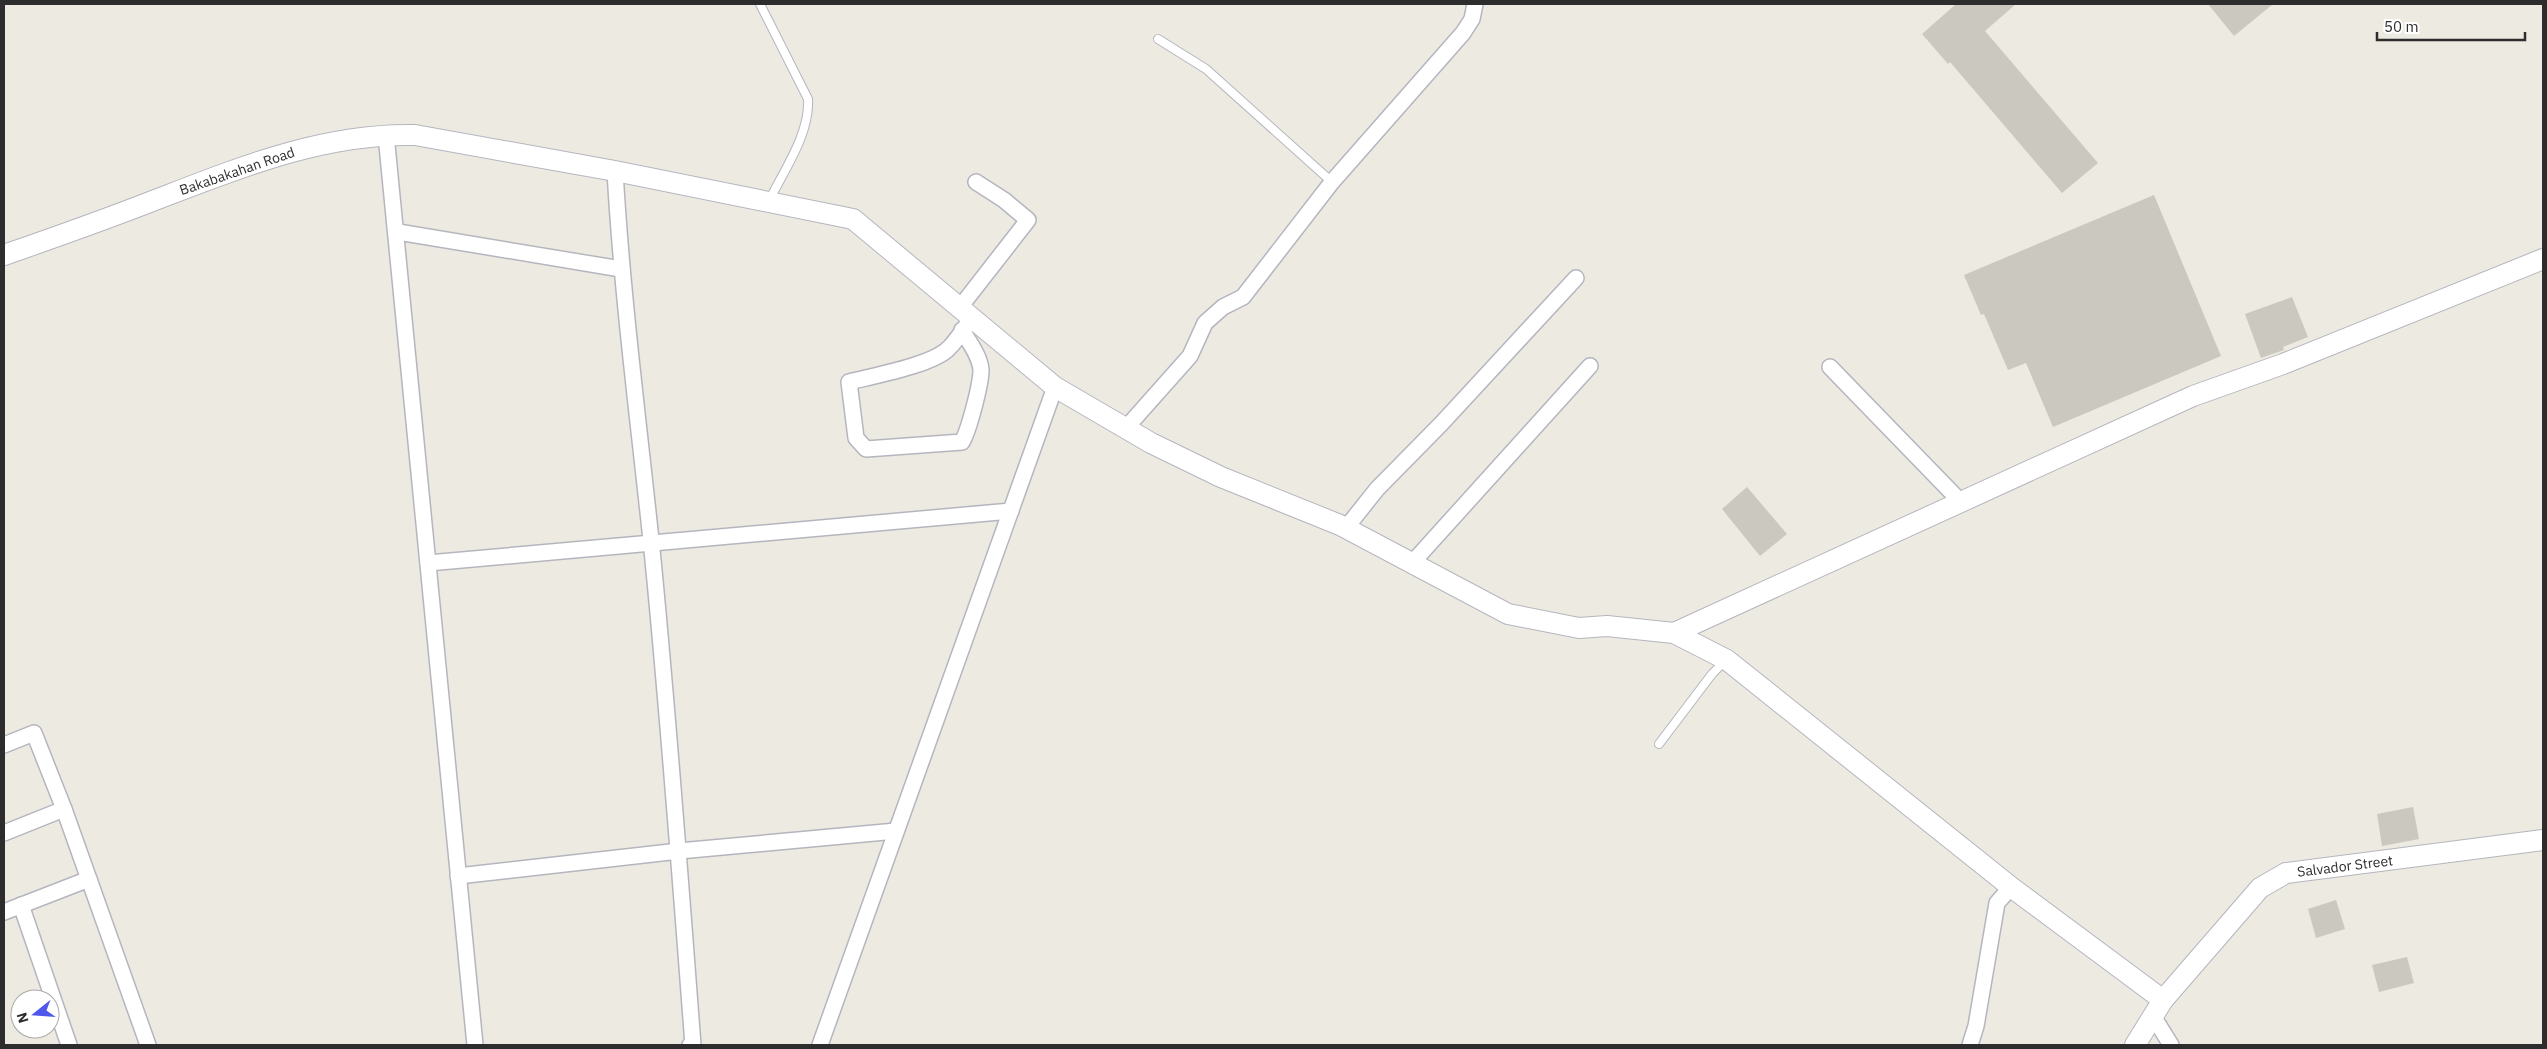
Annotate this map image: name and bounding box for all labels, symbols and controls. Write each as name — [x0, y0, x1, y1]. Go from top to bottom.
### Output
scale bar — [2377, 10, 2524, 42]
text: 50 m — [2384, 17, 2419, 36]
street label: Bakabakahan Road — [177, 143, 297, 199]
street label: Salvador Street — [2296, 851, 2394, 881]
north arrow — [10, 989, 60, 1039]
text: N — [12, 1010, 33, 1025]

